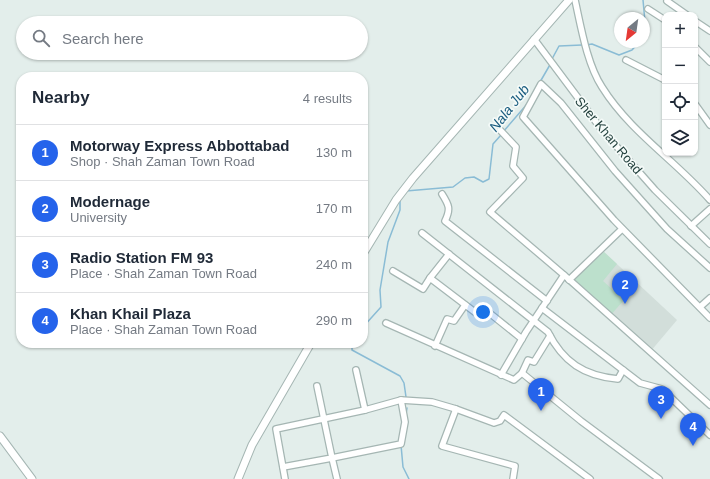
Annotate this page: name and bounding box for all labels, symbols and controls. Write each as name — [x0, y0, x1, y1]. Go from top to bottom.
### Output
north arrow — [614, 12, 650, 48]
map controls — [662, 12, 698, 156]
button: + — [662, 12, 698, 48]
search box — [16, 16, 368, 60]
icon: search — [30, 27, 52, 49]
text: Search here — [62, 30, 144, 47]
button: − — [662, 48, 698, 84]
water label: Nala Jub — [486, 81, 532, 135]
button: locate — [662, 84, 698, 120]
text: Nearby — [32, 88, 90, 107]
text: 4 results — [303, 91, 352, 106]
street label: Sher Khan Road — [572, 94, 645, 177]
button: layers — [662, 120, 698, 156]
text: Motorway Express Abbottabad — [70, 137, 289, 154]
text: 1 — [41, 145, 49, 160]
text: 130 m — [316, 145, 352, 160]
text: Shop · Shah Zaman Town Road — [70, 154, 255, 169]
text: Modernage — [70, 193, 150, 210]
text: 2 — [41, 201, 49, 216]
text: 170 m — [316, 201, 352, 216]
text: University — [70, 210, 127, 225]
text: Radio Station FM 93 — [70, 249, 213, 266]
text: 3 — [41, 257, 49, 272]
text: 240 m — [316, 257, 352, 272]
text: Place · Shah Zaman Town Road — [70, 266, 257, 281]
pin: 2 — [612, 271, 638, 304]
your location — [473, 302, 493, 322]
text: Khan Khail Plaza — [70, 305, 191, 322]
text: 4 — [41, 313, 49, 328]
text: 290 m — [316, 313, 352, 328]
text: Place · Shah Zaman Town Road — [70, 322, 257, 337]
pin: 1 — [528, 378, 554, 411]
pin: 3 — [648, 386, 674, 419]
pin: 4 — [680, 413, 706, 446]

